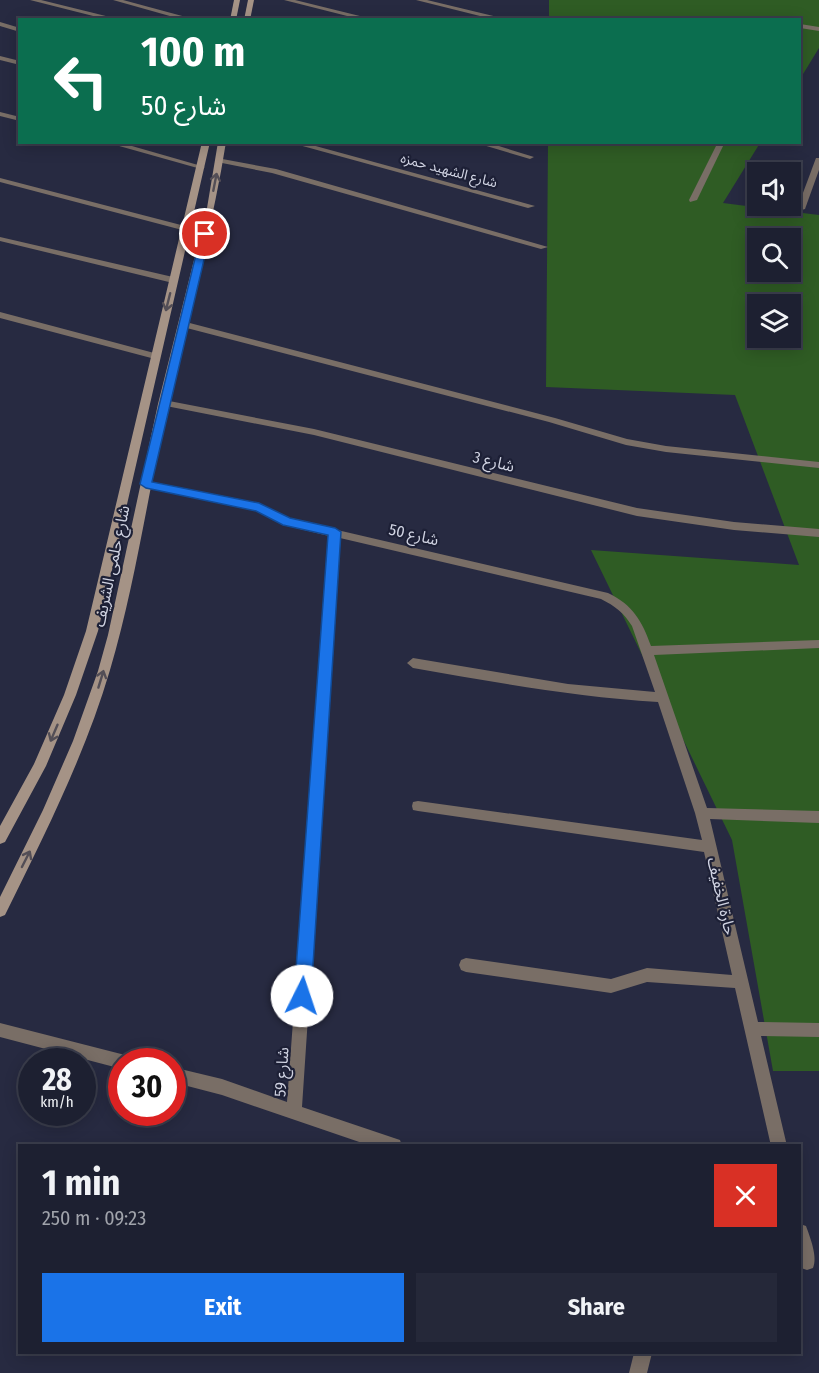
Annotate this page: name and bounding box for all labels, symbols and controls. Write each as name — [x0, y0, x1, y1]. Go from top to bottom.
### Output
text: 100 m — [141, 27, 245, 77]
icon: left — [42, 42, 120, 120]
text: شارع 50 — [141, 90, 226, 122]
street label: شارع الشهيد حمزه — [398, 149, 499, 194]
map controls — [747, 162, 801, 348]
button: sound — [747, 162, 801, 216]
one-way arrow — [210, 173, 221, 193]
pin — [179, 208, 230, 259]
icon: arrive — [188, 217, 221, 250]
button: search — [747, 228, 801, 282]
one-way arrow — [162, 292, 174, 311]
button: layers — [747, 294, 801, 348]
street label: شارع 3 — [470, 447, 517, 479]
street label: شارع حلمى الشريف — [89, 504, 137, 629]
street label: شارع 50 — [386, 520, 441, 552]
one-way arrow — [96, 670, 107, 689]
one-way arrow — [48, 723, 59, 742]
one-way arrow — [21, 850, 33, 868]
street label: حارة الخفيف — [703, 855, 740, 937]
position arrow — [270, 964, 334, 1028]
street label: شارع 59 — [270, 1047, 296, 1098]
speed limit sign: 30 — [108, 1048, 186, 1126]
text: 28 — [42, 1062, 72, 1098]
text: km/h — [40, 1093, 74, 1111]
text: 1 min — [42, 1161, 120, 1205]
button: close — [714, 1164, 777, 1227]
text: 250 m · 09:23 — [42, 1206, 146, 1230]
button: Exit — [42, 1273, 404, 1342]
button: Share — [416, 1273, 777, 1342]

